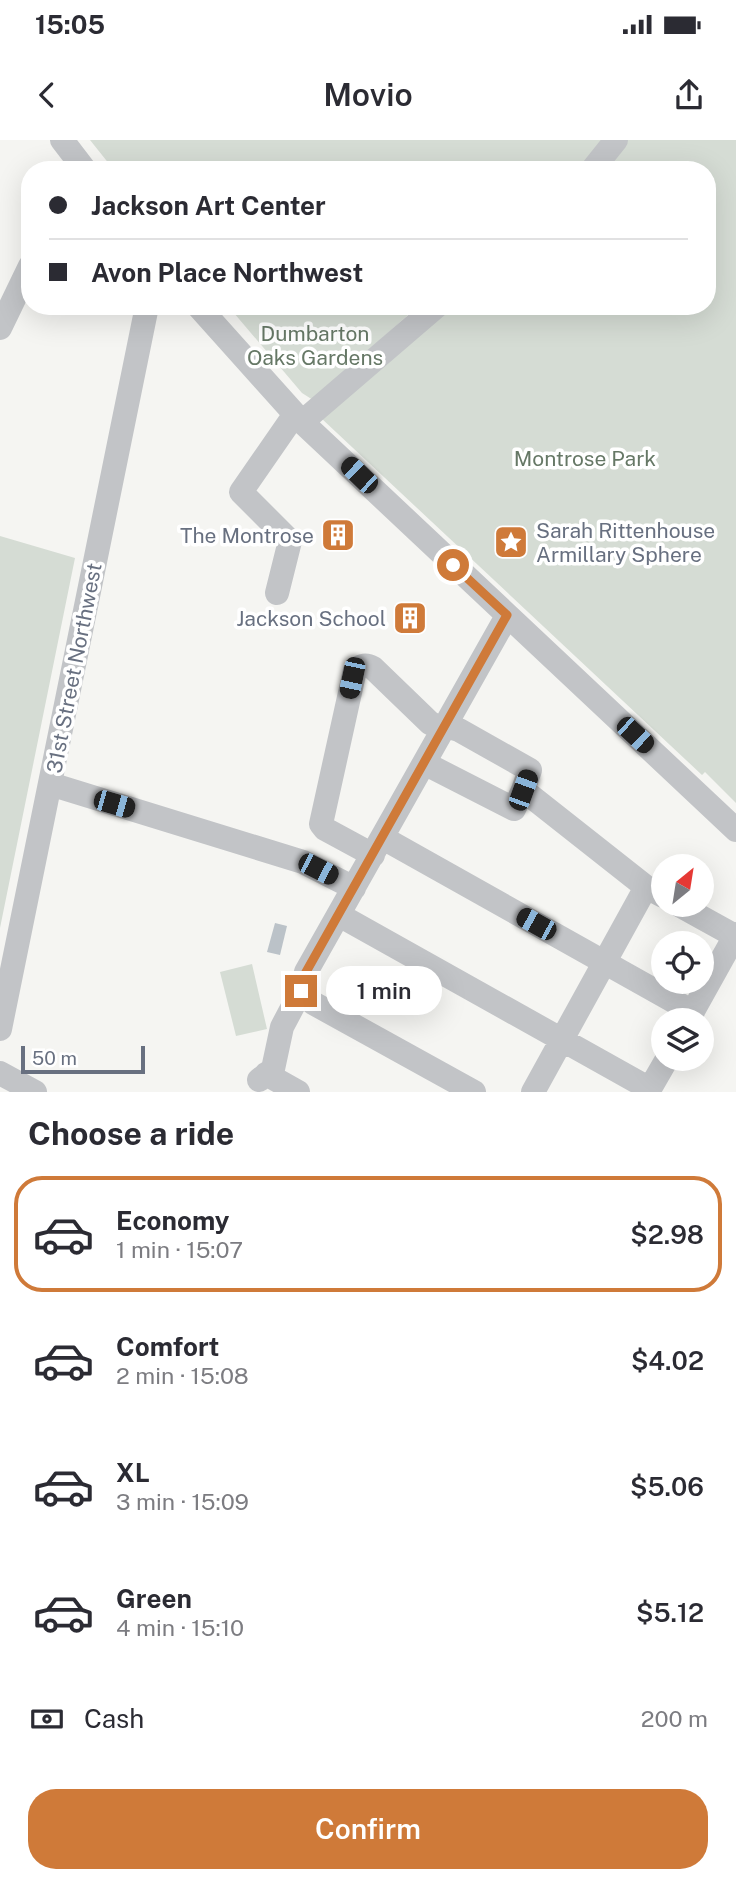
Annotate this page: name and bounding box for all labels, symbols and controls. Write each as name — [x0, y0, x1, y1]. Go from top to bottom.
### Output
text: 15:05 — [35, 9, 105, 40]
icon: back — [28, 76, 66, 114]
text: Movio — [323, 76, 413, 113]
icon: share — [670, 76, 708, 114]
text: Jackson Art Center — [91, 190, 326, 221]
text: Avon Place Northwest — [91, 257, 363, 288]
park label: Dumbarton Oaks Gardens — [247, 321, 383, 370]
park label: Montrose Park — [514, 446, 656, 471]
car — [337, 453, 382, 497]
building icon: The Montrose — [319, 516, 357, 554]
place label: Sarah Rittenhouse Armillary Sphere — [536, 518, 715, 567]
place label: The Montrose — [180, 523, 314, 548]
place icon: Sarah Rittenhouse Armillary Sphere — [492, 523, 530, 561]
route start — [437, 549, 469, 581]
street label: 31st Street Northwest — [41, 561, 107, 775]
building icon: Jackson School — [391, 599, 429, 637]
place label: Jackson School — [236, 606, 386, 631]
car — [338, 655, 367, 701]
car — [613, 713, 658, 757]
car — [506, 767, 541, 813]
car — [91, 788, 138, 820]
car — [295, 850, 342, 888]
north arrow — [651, 854, 714, 917]
map controls — [651, 854, 714, 1071]
car — [513, 905, 560, 943]
button: locate — [651, 931, 714, 994]
callout: 1 min — [326, 966, 441, 1016]
route end — [285, 975, 317, 1007]
text: 1 min — [357, 977, 411, 1004]
button: layers — [651, 1008, 714, 1071]
scale bar — [21, 1043, 145, 1075]
text: 50 m — [32, 1047, 77, 1069]
text: Choose a ride — [28, 1115, 234, 1152]
icon: car — [32, 1203, 95, 1266]
text: Economy — [116, 1205, 229, 1236]
text: $2.98 — [630, 1219, 704, 1250]
text: 1 min · 15:07 — [116, 1236, 243, 1263]
icon: car — [32, 1329, 95, 1392]
text: Comfort — [116, 1331, 219, 1362]
text: $4.02 — [631, 1345, 704, 1376]
text: 2 min · 15:08 — [116, 1362, 249, 1389]
icon: car — [32, 1455, 95, 1518]
text: XL — [116, 1457, 150, 1488]
text: $5.06 — [630, 1471, 704, 1502]
text: 3 min · 15:09 — [116, 1488, 249, 1515]
icon: car — [32, 1581, 95, 1644]
text: Green — [116, 1583, 192, 1614]
text: $5.12 — [636, 1597, 704, 1628]
text: 4 min · 15:10 — [116, 1614, 244, 1641]
icon: cash — [28, 1700, 66, 1738]
text: Cash — [84, 1703, 144, 1734]
text: 200 m — [641, 1705, 708, 1732]
button: Confirm — [28, 1789, 708, 1869]

